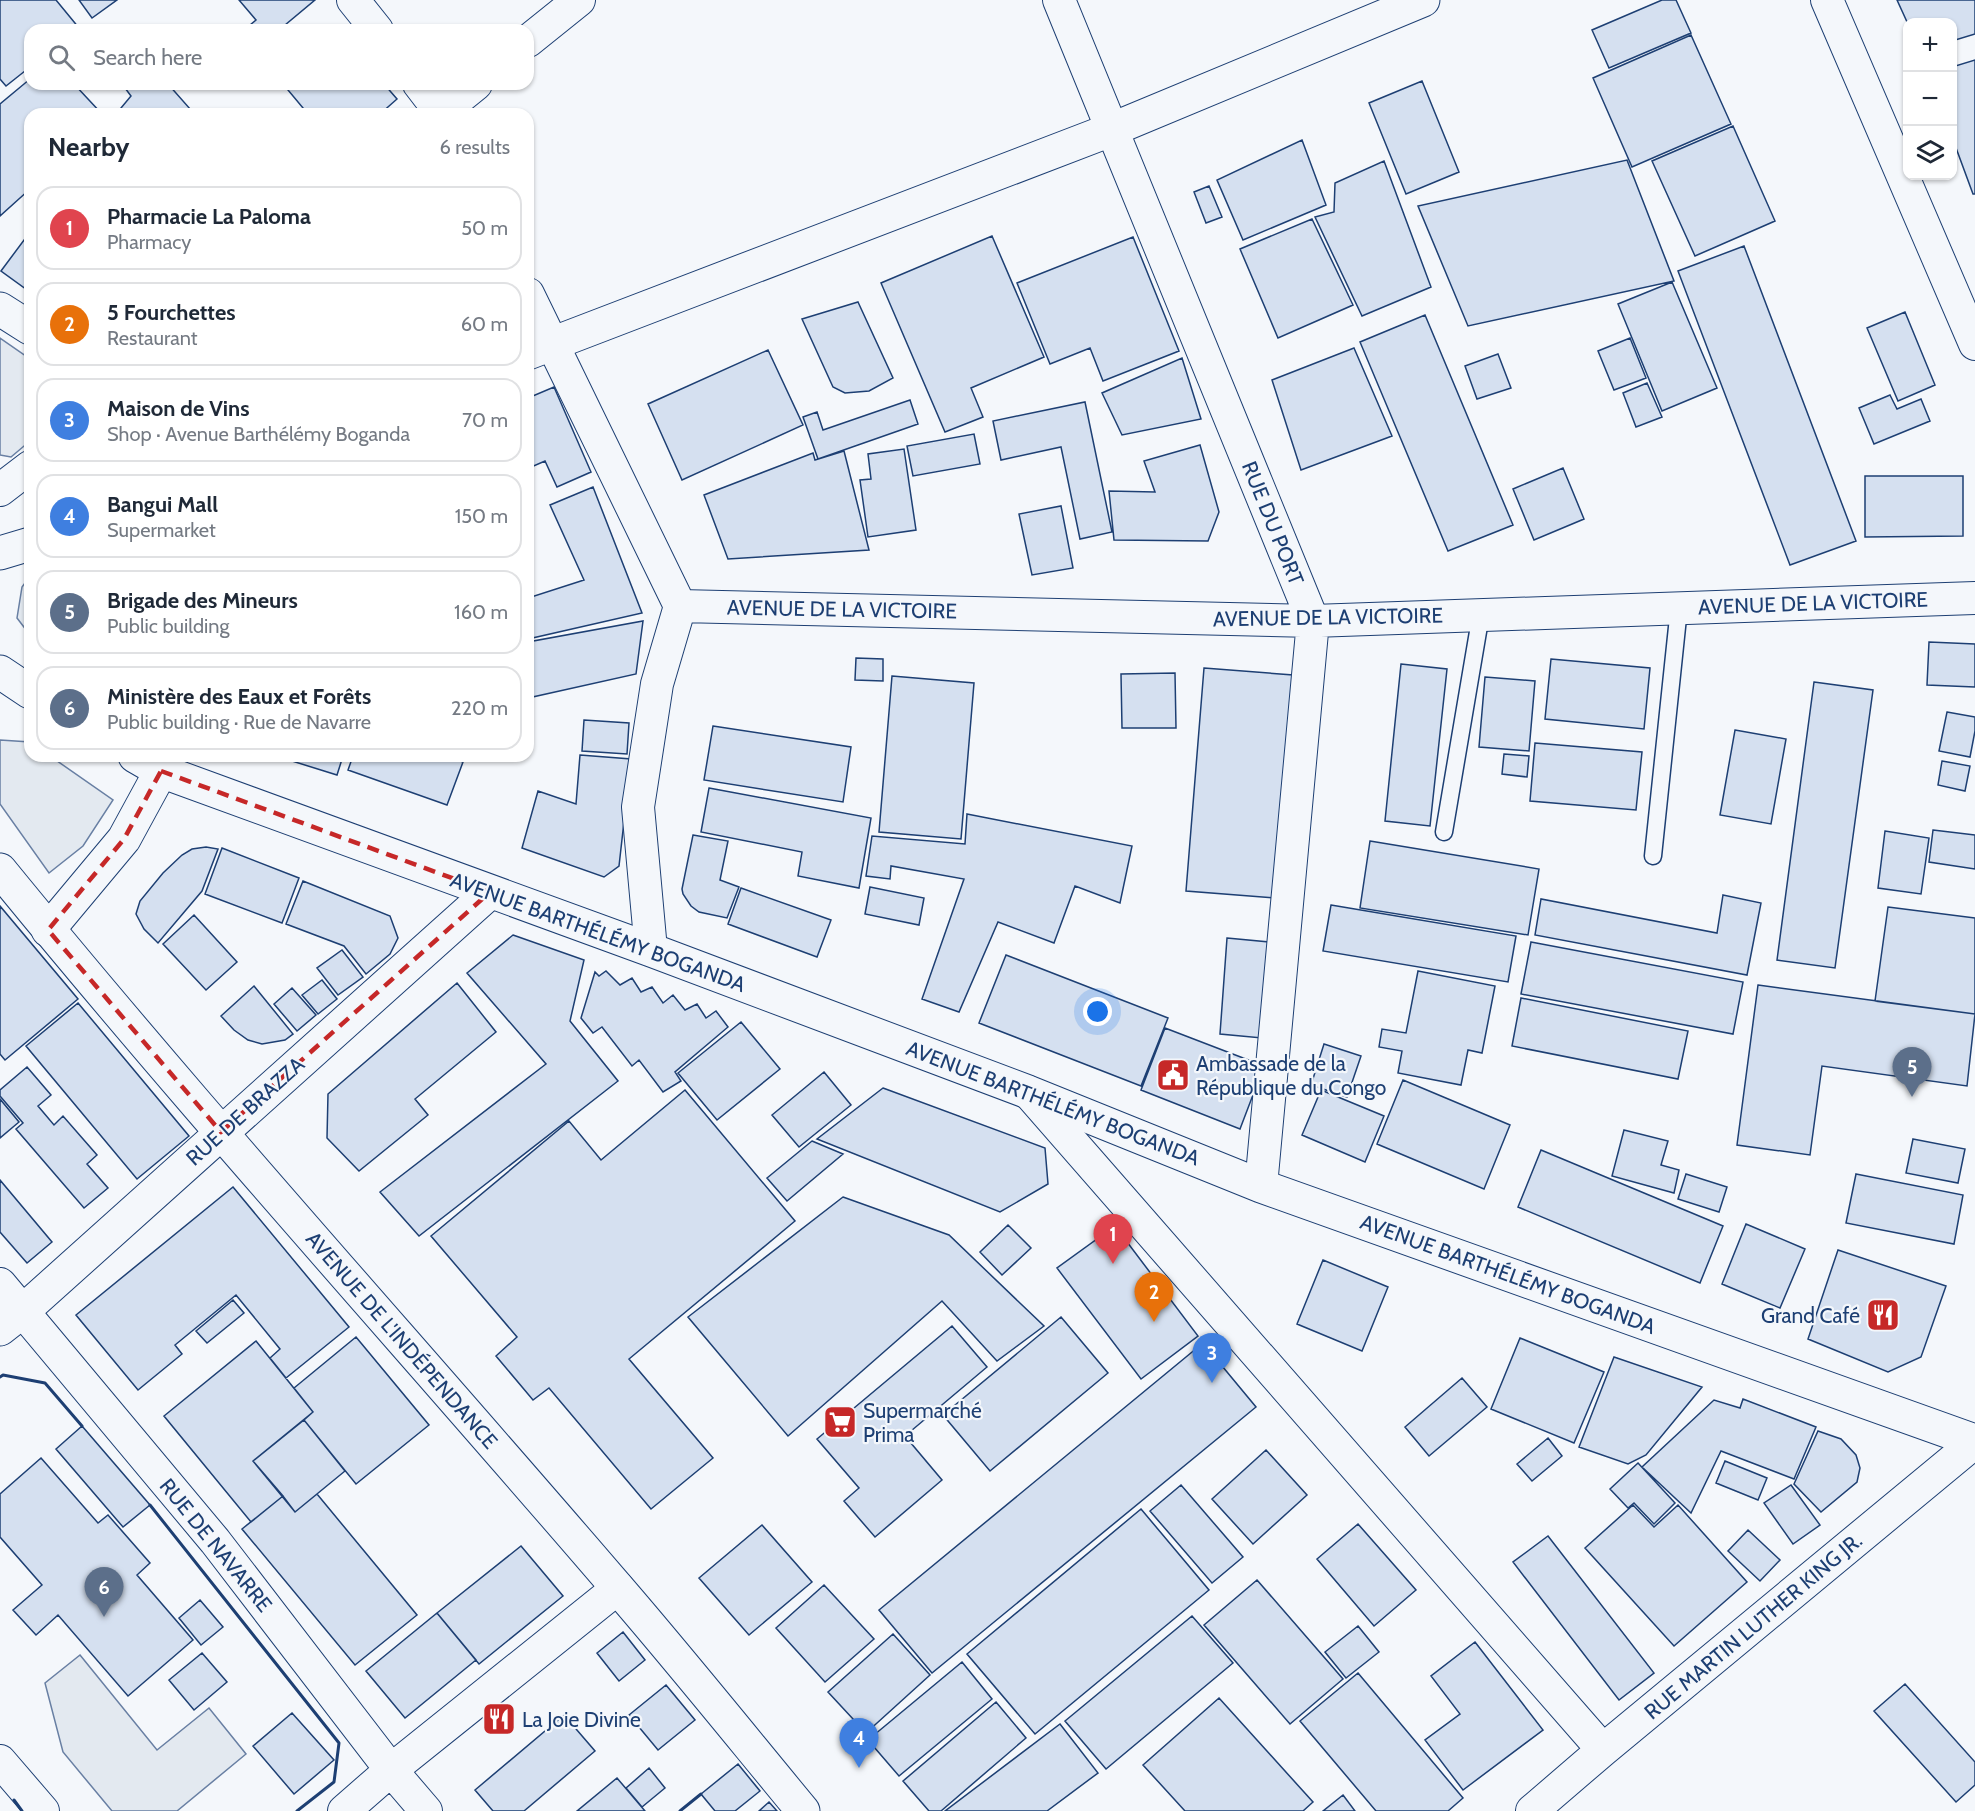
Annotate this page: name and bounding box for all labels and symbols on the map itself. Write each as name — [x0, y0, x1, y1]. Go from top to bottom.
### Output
street label: RUE DU PORT — [1237, 457, 1309, 589]
street label: AVENUE DE LA VICTOIRE — [1698, 586, 1928, 620]
street label: AVENUE DE LA VICTOIRE — [727, 594, 957, 624]
street label: AVENUE DE LA VICTOIRE — [1213, 602, 1443, 632]
street label: AVENUE BARTHÉLÉMY BOGANDA — [447, 867, 749, 997]
your location — [1083, 997, 1112, 1026]
street label: AVENUE BARTHÉLÉMY BOGANDA — [903, 1035, 1203, 1171]
pin: 5 — [1892, 1048, 1932, 1097]
street label: RUE DE BRAZZA — [181, 1051, 309, 1170]
place label: Ambassade de la République du Congo — [1196, 1051, 1386, 1100]
public building icon: Ambassade de la République du Congo — [1155, 1057, 1191, 1093]
street label: AVENUE BARTHÉLÉMY BOGANDA — [1357, 1209, 1659, 1339]
pin: 1 — [1094, 1214, 1132, 1264]
street label: AVENUE DE L'INDÉPENDANCE — [301, 1226, 503, 1454]
pin: 2 — [1134, 1272, 1174, 1322]
restaurant icon: Grand Café — [1865, 1297, 1901, 1333]
place label: Grand Café — [1761, 1303, 1860, 1328]
pin: 3 — [1192, 1334, 1232, 1383]
place label: Supermarché Prima — [863, 1398, 982, 1447]
supermarket icon: Supermarché Prima — [822, 1404, 858, 1440]
street label: RUE DE NAVARRE — [155, 1473, 277, 1617]
street label: RUE MARTIN LUTHER KING JR. — [1639, 1528, 1867, 1724]
pin: 6 — [84, 1568, 124, 1617]
restaurant icon: La Joie Divine — [481, 1701, 517, 1737]
place label: La Joie Divine — [522, 1707, 641, 1732]
pin: 4 — [840, 1718, 878, 1768]

